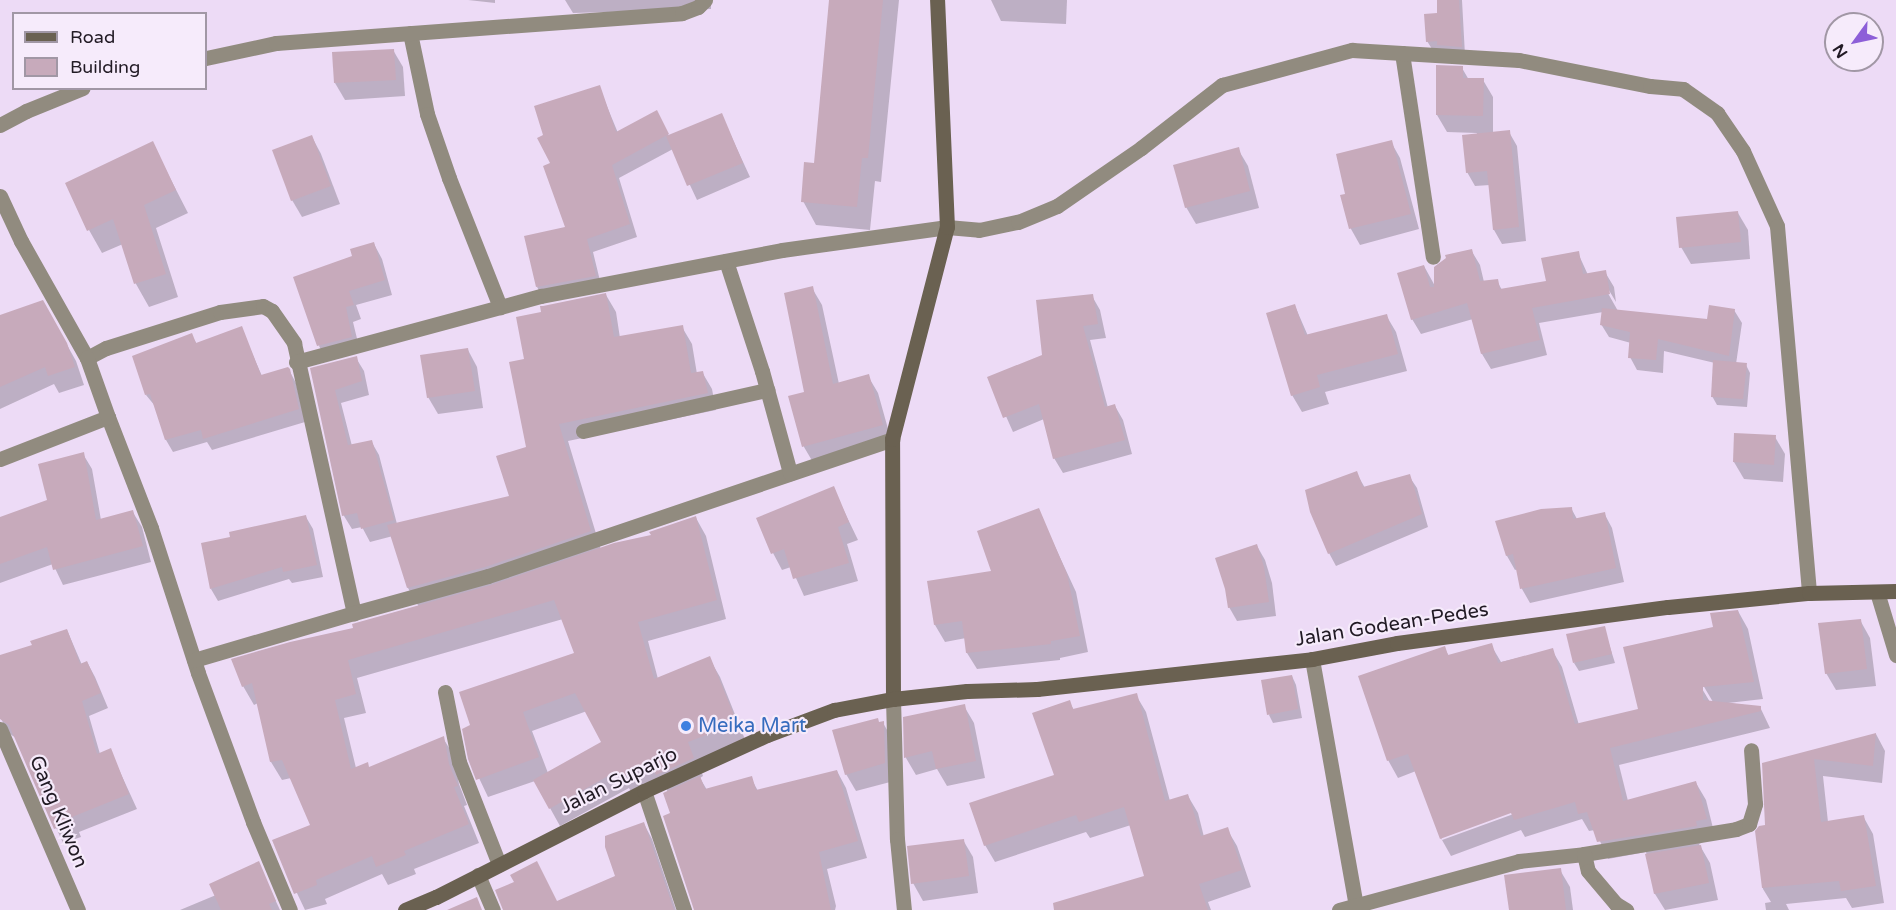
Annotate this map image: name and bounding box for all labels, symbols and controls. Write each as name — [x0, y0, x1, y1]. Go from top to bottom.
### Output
legend — [12, 12, 207, 90]
north arrow — [1824, 12, 1884, 72]
text: Road — [70, 26, 115, 48]
text: N — [1829, 40, 1852, 62]
text: Building — [70, 56, 140, 78]
street label: Jalan Godean-Pedes — [1294, 598, 1490, 652]
place label: Meika Mart — [698, 714, 806, 738]
marker: Meika Mart — [679, 719, 693, 733]
street label: Jalan Suparjo — [557, 742, 681, 820]
street label: Gang Kliwon — [24, 752, 92, 872]

